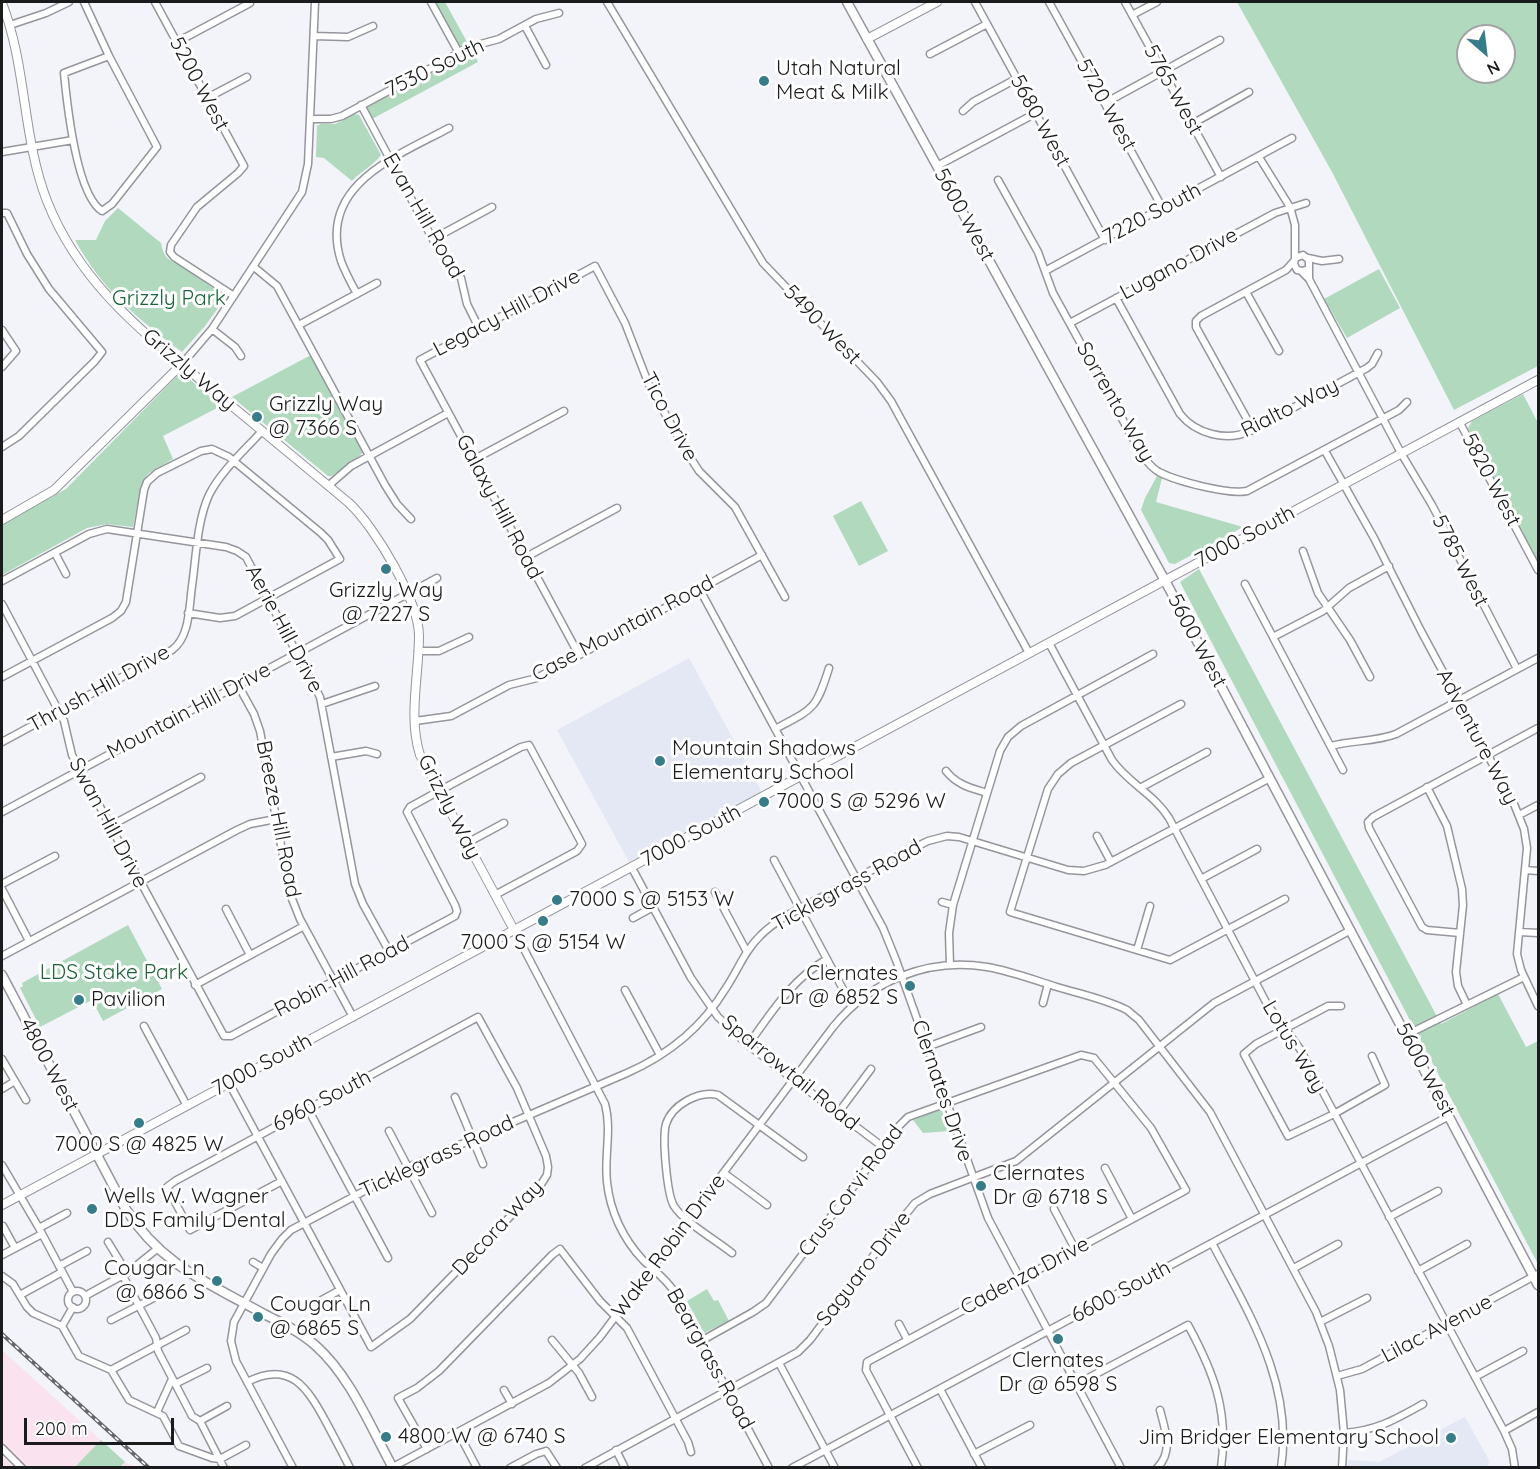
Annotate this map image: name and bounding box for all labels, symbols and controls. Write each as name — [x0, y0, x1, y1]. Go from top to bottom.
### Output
north arrow — [1456, 24, 1516, 84]
street label: 5200 West — [164, 33, 234, 135]
street label: 7530 South — [381, 33, 489, 103]
street label: 5765 West — [1138, 41, 1208, 139]
street label: 5720 West — [1071, 55, 1141, 155]
place label: Utah Natural Meat & Milk — [776, 56, 901, 106]
text: N — [1484, 57, 1503, 80]
street label: 5680 West — [1004, 71, 1076, 171]
marker: Utah Natural Meat & Milk — [757, 74, 771, 88]
street label: Evan Hill Road — [377, 149, 469, 283]
street label: 5600 West — [928, 164, 1000, 266]
street label: 7220 South — [1099, 178, 1205, 250]
street label: Lugano Drive — [1116, 222, 1242, 306]
street label: Legacy Hill Drive — [429, 264, 585, 362]
street label: 5490 West — [778, 280, 866, 370]
park label: Grizzly Park — [112, 286, 226, 312]
street label: Grizzly Way — [137, 324, 241, 416]
street label: Sorrento Way — [1070, 338, 1160, 466]
street label: Tico Drive — [635, 368, 703, 466]
street label: Rialto Way — [1237, 373, 1343, 443]
place label: Grizzly Way @ 7366 S — [269, 392, 383, 442]
marker: Grizzly Way @ 7366 S — [250, 410, 264, 424]
street label: 5820 West — [1456, 429, 1526, 531]
street label: Galaxy Hill Road — [450, 430, 548, 584]
street label: 7000 South — [1191, 500, 1299, 574]
street label: 5785 West — [1426, 511, 1494, 611]
street label: Aerie Hill Drive — [240, 561, 328, 697]
marker: Grizzly Way @ 7227 S — [379, 562, 393, 576]
street label: Case Mountain Road — [528, 570, 718, 688]
place label: Grizzly Way @ 7227 S — [329, 578, 443, 628]
street label: 5600 West — [1162, 590, 1232, 692]
street label: Thrush Hill Drive — [24, 640, 174, 738]
street label: Mountain Hill Drive — [103, 657, 275, 765]
street label: Adventure Way — [1431, 665, 1523, 809]
place label: Mountain Shadows Elementary School — [672, 736, 856, 786]
street label: Breeze Hill Road — [250, 738, 306, 900]
street label: Grizzly Way — [412, 750, 486, 864]
street label: Swan Hill Drive — [63, 754, 153, 892]
marker: Mountain Shadows Elementary School — [653, 754, 667, 768]
place label: 7000 S @ 5296 W — [776, 789, 946, 815]
marker: 7000 S @ 5296 W — [757, 795, 771, 809]
street label: 7000 South — [637, 799, 745, 873]
street label: Ticklegrass Road — [768, 835, 926, 937]
place label: 7000 S @ 5153 W — [569, 887, 734, 913]
marker: 7000 S @ 5153 W — [550, 893, 564, 907]
marker: 7000 S @ 5154 W — [536, 914, 550, 928]
place label: 7000 S @ 5154 W — [460, 930, 626, 956]
street label: Robin Hill Road — [270, 931, 414, 1023]
park label: LDS Stake Park — [40, 960, 188, 986]
place label: Clernates Dr @ 6852 S — [780, 961, 898, 1011]
marker: Clernates Dr @ 6852 S — [903, 979, 917, 993]
place label: Pavilion — [91, 987, 166, 1013]
marker: Pavilion — [72, 993, 86, 1007]
street label: Lotus Way — [1257, 996, 1331, 1098]
street label: Sparrowtail Road — [716, 1010, 864, 1136]
street label: 4800 West — [14, 1014, 84, 1116]
street label: Clernates Drive — [906, 1017, 978, 1165]
street label: 5600 West — [1390, 1019, 1460, 1121]
street label: 7000 South — [208, 1028, 316, 1102]
street label: 6960 South — [268, 1065, 376, 1137]
street label: Ticklegrass Road — [356, 1110, 518, 1204]
marker: 7000 S @ 4825 W — [132, 1116, 146, 1130]
street label: Crus Corvi Road — [793, 1120, 909, 1262]
place label: 7000 S @ 4825 W — [54, 1132, 224, 1158]
place label: Clernates Dr @ 6718 S — [993, 1161, 1108, 1211]
street label: Wake Robin Drive — [607, 1169, 731, 1323]
street label: Decora Way — [447, 1175, 549, 1281]
marker: Clernates Dr @ 6718 S — [974, 1179, 988, 1193]
place label: Wells W. Wagner DDS Family Dental — [104, 1184, 286, 1234]
marker: Wells W. Wagner DDS Family Dental — [85, 1202, 99, 1216]
street label: Saguaro Drive — [811, 1207, 917, 1331]
street label: Cadenza Drive — [956, 1231, 1094, 1321]
street label: 6600 South — [1067, 1255, 1175, 1329]
place label: Cougar Ln @ 6866 S — [104, 1256, 205, 1306]
marker: Cougar Ln @ 6866 S — [210, 1274, 224, 1288]
street label: Beargrass Road — [661, 1284, 759, 1434]
street label: Lilac Avenue — [1377, 1289, 1497, 1369]
place label: Cougar Ln @ 6865 S — [270, 1292, 371, 1342]
marker: Cougar Ln @ 6865 S — [251, 1310, 265, 1324]
marker: Clernates Dr @ 6598 S — [1051, 1332, 1065, 1346]
place label: Clernates Dr @ 6598 S — [999, 1348, 1117, 1398]
scale bar — [27, 1406, 177, 1444]
text: 200 m — [35, 1417, 88, 1440]
place label: 4800 W @ 6740 S — [398, 1424, 566, 1450]
place label: Jim Bridger Elementary School — [1138, 1425, 1439, 1451]
marker: 4800 W @ 6740 S — [379, 1430, 393, 1444]
marker: Jim Bridger Elementary School — [1444, 1431, 1458, 1445]

